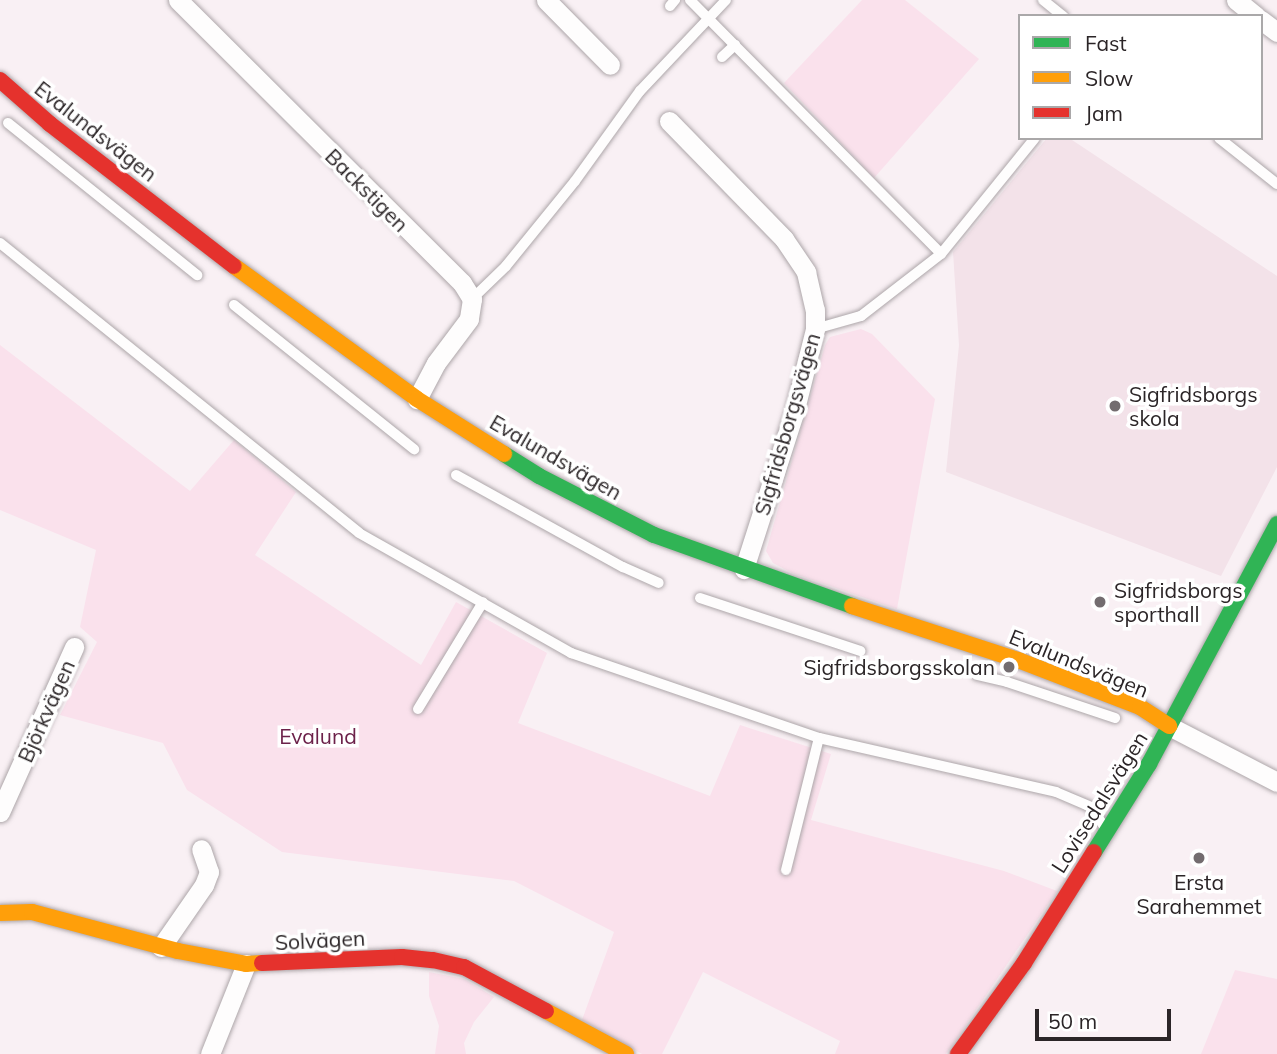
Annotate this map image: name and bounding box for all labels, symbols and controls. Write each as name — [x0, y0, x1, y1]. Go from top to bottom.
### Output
legend — [1018, 14, 1263, 140]
text: Fast — [1085, 30, 1127, 56]
text: Slow — [1085, 65, 1133, 91]
street label: Evalundsvägen — [30, 75, 162, 187]
text: Jam — [1085, 100, 1123, 126]
street label: Backstigen — [320, 143, 414, 237]
street label: Sigfridsborgsvägen — [749, 330, 825, 518]
place label: Sigfridsborgs skola — [1129, 381, 1258, 431]
marker: Sigfridsborgs skola — [1107, 398, 1123, 414]
street label: Evalundsvägen — [486, 409, 626, 505]
place label: Sigfridsborgs sporthall — [1114, 577, 1243, 627]
marker: Sigfridsborgs sporthall — [1092, 594, 1108, 610]
street label: Evalundsvägen — [1006, 624, 1152, 702]
place label: Sigfridsborgsskolan — [804, 654, 995, 680]
street label: Björkvägen — [12, 656, 80, 766]
marker: Sigfridsborgsskolan — [1001, 659, 1017, 675]
park label: Evalund — [279, 723, 357, 749]
street label: Lovisedalsvägen — [1045, 727, 1153, 877]
marker: Ersta Sarahemmet — [1191, 850, 1207, 866]
place label: Ersta Sarahemmet — [1136, 869, 1262, 919]
street label: Solvägen — [274, 925, 366, 955]
scale bar — [1039, 995, 1176, 1038]
text: 50 m — [1048, 1008, 1097, 1034]

